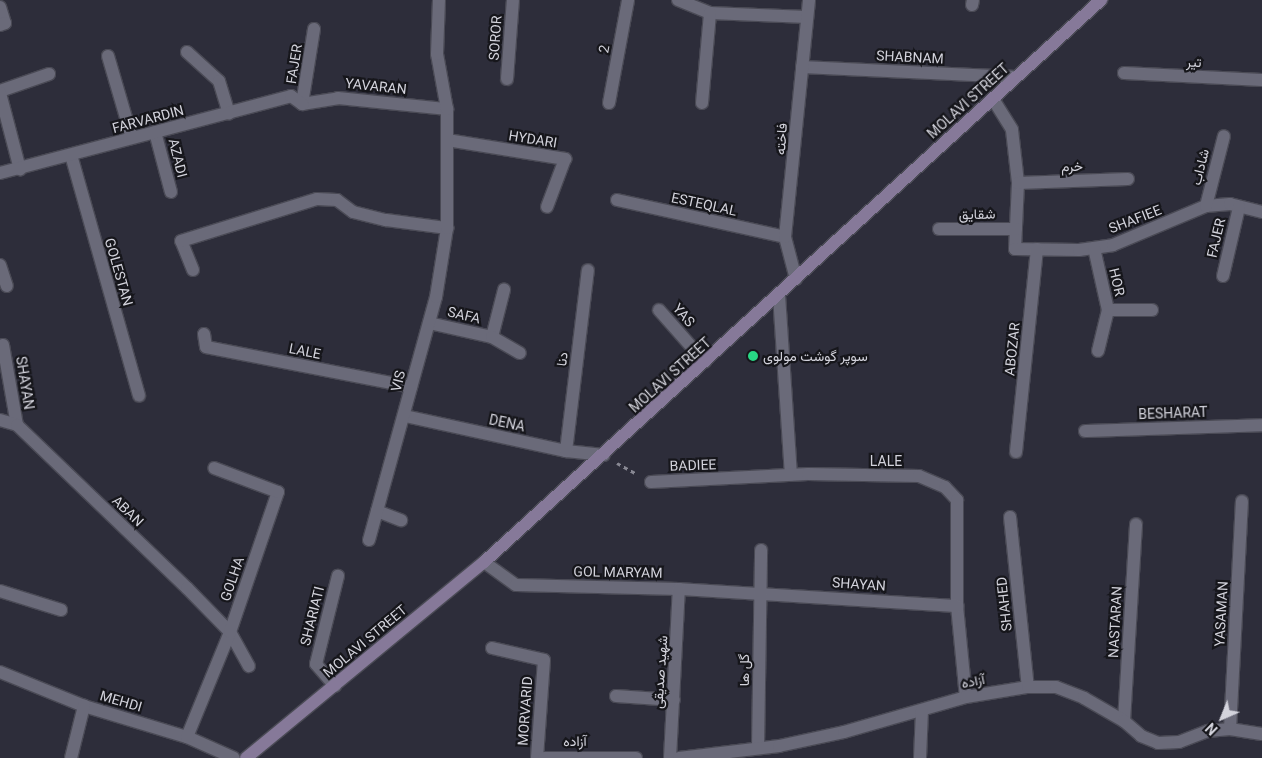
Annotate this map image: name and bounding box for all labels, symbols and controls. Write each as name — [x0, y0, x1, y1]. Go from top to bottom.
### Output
street label: SOROR — [485, 15, 505, 61]
street label: FAJER — [283, 43, 305, 85]
street label: 2 — [595, 44, 613, 54]
street label: SHABNAM — [876, 47, 944, 67]
street label: تیر — [1186, 53, 1202, 71]
street label: MOLAVI STREET — [924, 60, 1012, 142]
street label: YAVARAN — [344, 74, 408, 98]
street label: FARVARDIN — [110, 101, 186, 137]
street label: فاخته — [772, 122, 790, 156]
street label: HYDARI — [508, 127, 558, 151]
street label: AZADI — [165, 137, 191, 179]
street label: شاداب — [1187, 147, 1213, 187]
street label: خرم — [1061, 157, 1083, 175]
street label: ESTEQLAL — [670, 189, 738, 219]
street label: SHAFIEE — [1106, 201, 1164, 237]
street label: شقایق — [958, 205, 996, 223]
street label: FAJER — [1203, 217, 1229, 259]
street label: GOLESTAN — [101, 236, 137, 308]
street label: HOR — [1106, 266, 1128, 298]
street label: YAS — [669, 300, 699, 330]
street label: SAFA — [446, 303, 482, 327]
street label: ABOZAR — [1001, 321, 1023, 377]
street label: MOLAVI STREET — [626, 334, 714, 416]
street label: LALE — [288, 340, 322, 362]
place label: سوپر گوشت مولوی — [763, 348, 868, 364]
marker: سوپر گوشت مولوی — [747, 350, 759, 362]
street label: دنا — [553, 351, 571, 367]
street label: SHAYAN — [12, 355, 38, 411]
street label: VIS — [387, 369, 409, 393]
street label: BESHARAT — [1138, 403, 1208, 423]
street label: DENA — [487, 411, 527, 435]
street label: LALE — [870, 453, 902, 469]
street label: BADIEE — [669, 456, 717, 474]
street label: ABAN — [109, 492, 147, 530]
street label: GOLHA — [217, 555, 247, 603]
street label: GOL MARYAM — [573, 563, 663, 581]
street label: SHAYAN — [832, 574, 886, 594]
street label: SHAHED — [993, 576, 1015, 632]
street label: YASAMAN — [1211, 581, 1231, 647]
street label: SHARIATI — [297, 585, 327, 647]
street label: NASTARAN — [1105, 585, 1125, 659]
street label: MOLAVI STREET — [320, 601, 410, 681]
street label: شهید صدیقی — [649, 635, 671, 709]
street label: گل ها — [736, 654, 752, 686]
street label: آزاده — [960, 671, 986, 691]
street label: MORVARID — [514, 676, 536, 746]
street label: MEHDI — [98, 687, 144, 715]
north arrow — [1197, 693, 1247, 743]
text: N — [1202, 720, 1221, 738]
street label: آزاده — [563, 732, 587, 750]

